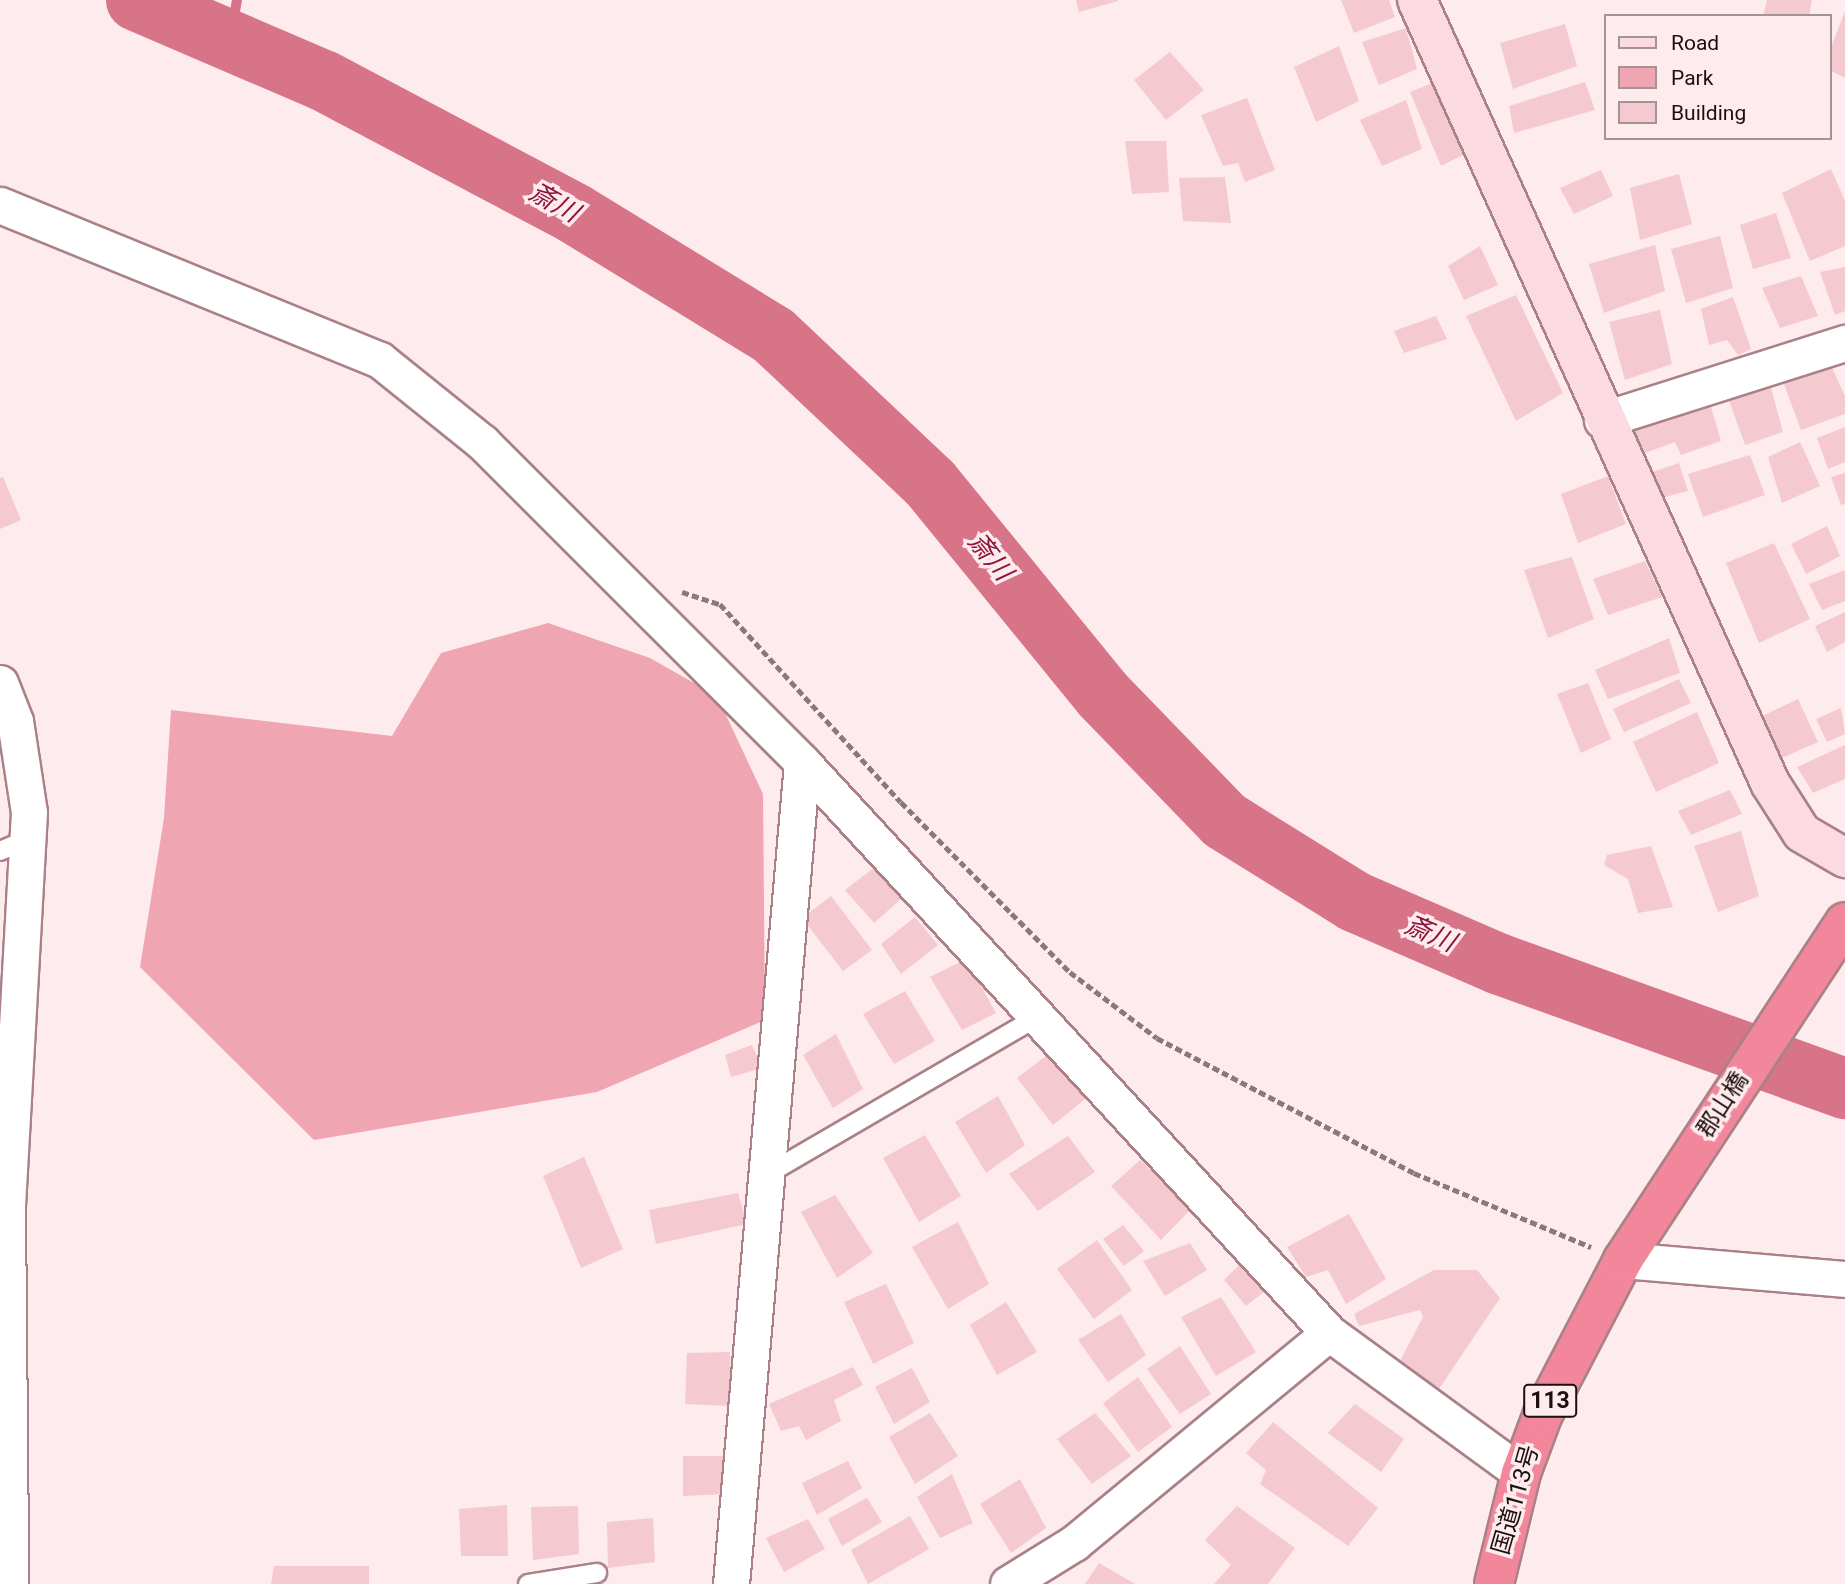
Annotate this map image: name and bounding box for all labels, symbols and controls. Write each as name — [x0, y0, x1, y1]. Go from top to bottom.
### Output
legend — [1604, 14, 1831, 140]
text: Road — [1671, 31, 1719, 55]
text: Park — [1671, 66, 1713, 90]
text: Building — [1671, 101, 1746, 125]
water label: 斎川 — [524, 177, 584, 229]
water label: 斎川 — [962, 527, 1018, 587]
water label: 斎川 — [1400, 909, 1460, 959]
street label: 郡山橋 — [1691, 1067, 1755, 1143]
road number: 113 — [1522, 1382, 1578, 1420]
street label: 国道113号 — [1487, 1442, 1545, 1558]

